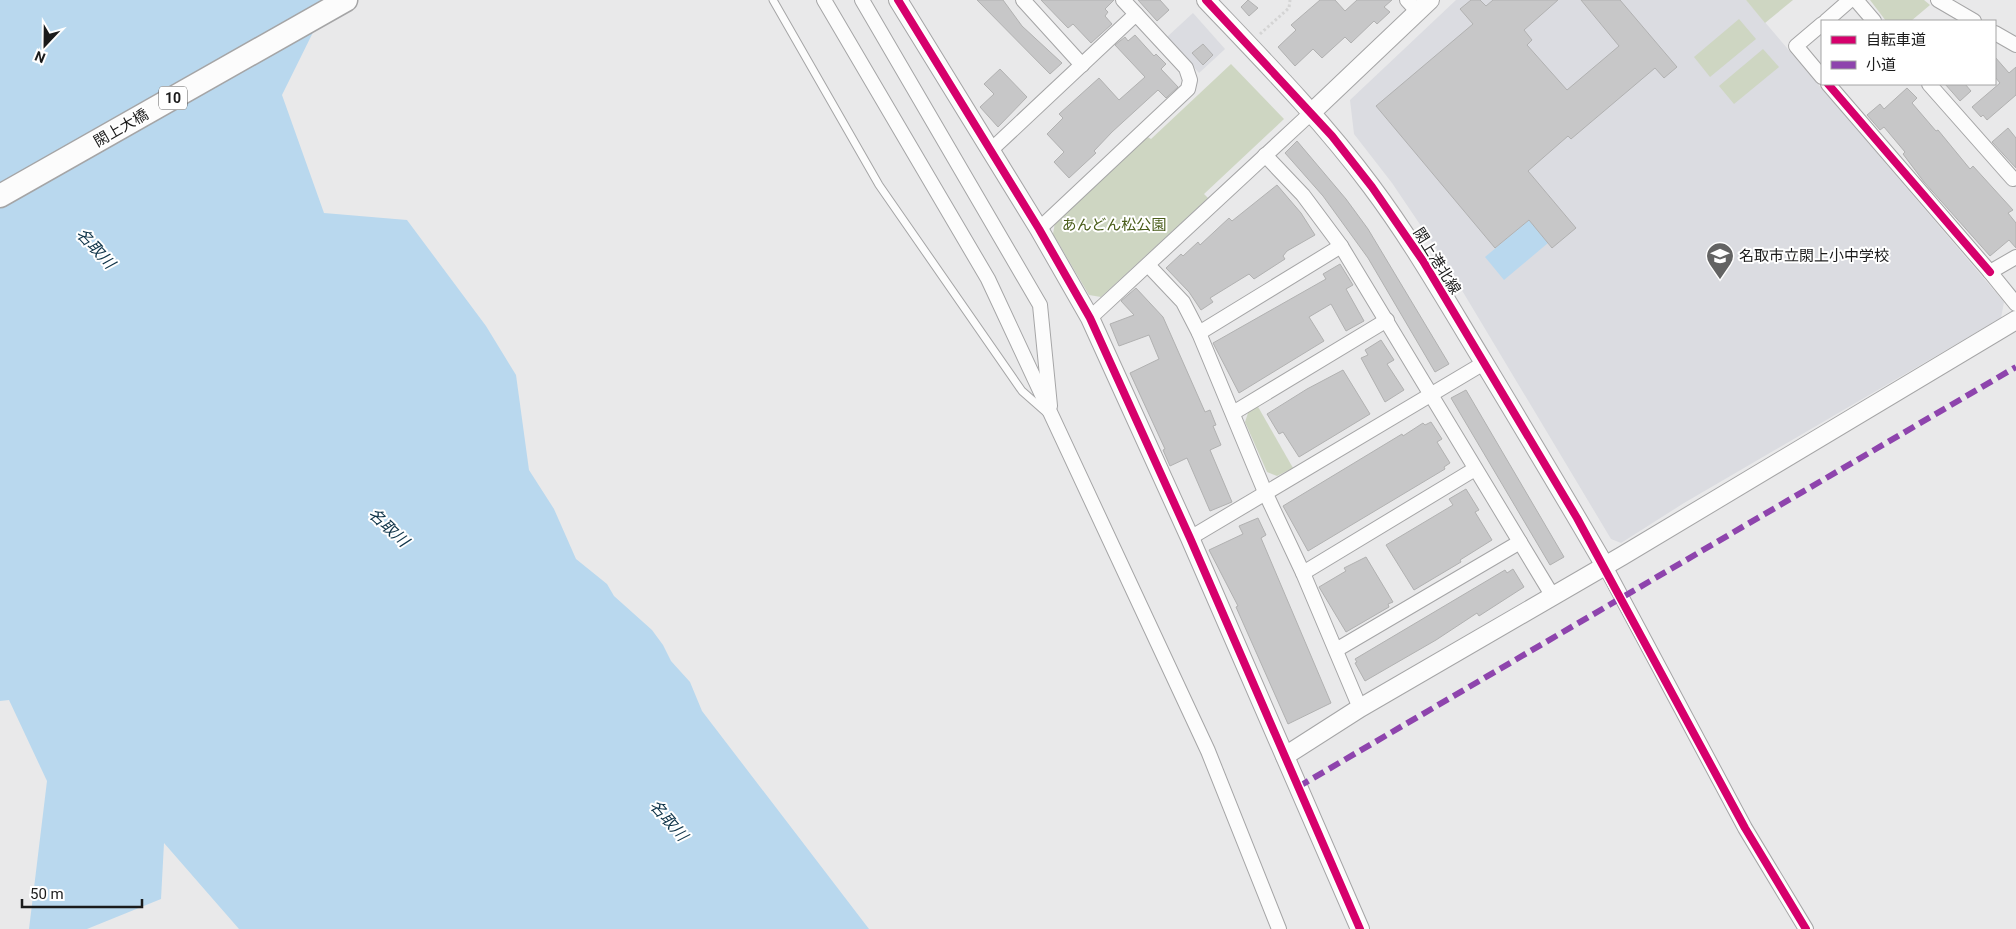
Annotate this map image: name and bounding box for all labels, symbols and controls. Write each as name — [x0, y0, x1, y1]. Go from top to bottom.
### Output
north arrow — [20, 20, 70, 70]
legend — [1821, 20, 1996, 85]
text: 自転車道 — [1866, 31, 1926, 49]
text: N — [33, 48, 48, 66]
text: 小道 — [1866, 56, 1896, 74]
road number: 10 — [159, 86, 187, 110]
street label: 閖上大橋 — [91, 105, 151, 151]
park label: あんどん松公園 — [1062, 216, 1166, 234]
water label: 名取川 — [72, 224, 120, 274]
street label: 閖上港北線 — [1409, 224, 1465, 298]
school or university icon: 名取市立閖上小中学校 — [1705, 241, 1735, 280]
place label: 名取市立閖上小中学校 — [1739, 247, 1889, 265]
water label: 名取川 — [365, 504, 414, 552]
water label: 名取川 — [646, 796, 693, 846]
scale bar — [22, 876, 142, 908]
text: 50 m — [30, 885, 64, 903]

